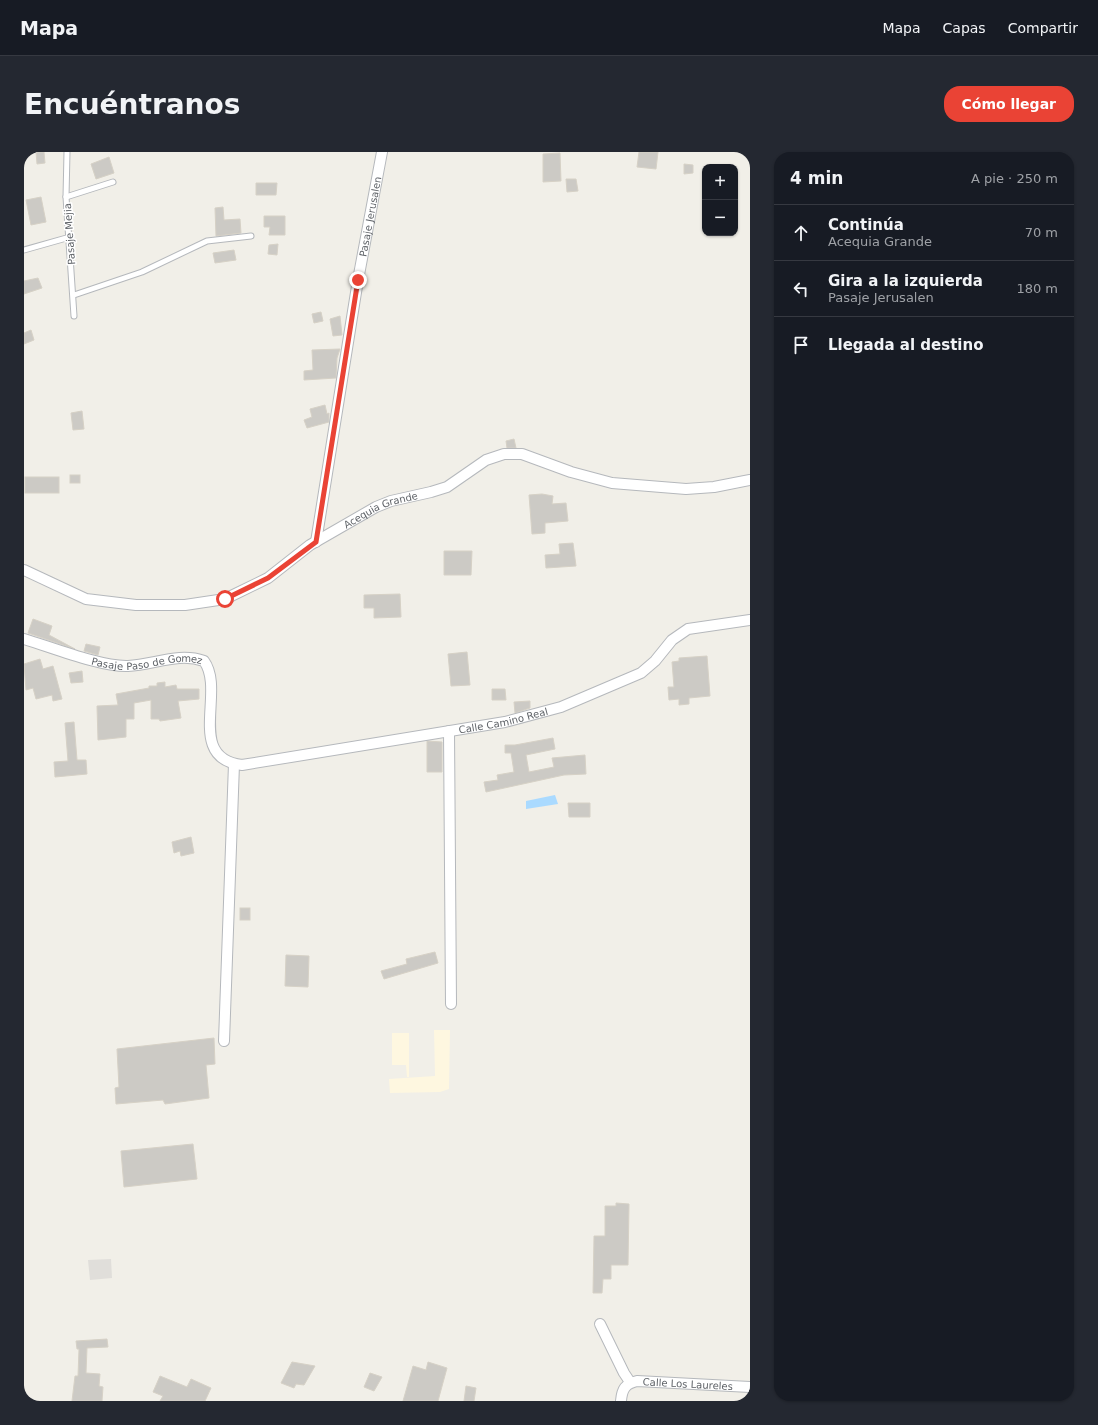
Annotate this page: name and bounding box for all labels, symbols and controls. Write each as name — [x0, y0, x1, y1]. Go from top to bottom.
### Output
text: Mapa — [20, 17, 78, 39]
text: Mapa — [882, 20, 921, 36]
text: Capas — [943, 20, 986, 36]
text: Compartir — [1008, 20, 1078, 36]
button: Cómo llegar — [944, 86, 1074, 122]
text: Encuéntranos — [24, 88, 240, 121]
map controls — [702, 164, 738, 236]
button: + — [702, 164, 738, 200]
text: 4 min — [790, 168, 843, 188]
text: A pie · 250 m — [971, 171, 1058, 186]
street label: Pasaje Jerusalen — [357, 176, 383, 258]
button: − — [702, 200, 738, 236]
street label: Pasaje Mejia — [62, 203, 77, 265]
text: Continúa — [828, 216, 904, 234]
icon: ahead — [790, 222, 812, 244]
text: 70 m — [1025, 225, 1058, 240]
text: Acequia Grande — [828, 234, 932, 249]
route end — [349, 271, 367, 289]
text: Gira a la izquierda — [828, 272, 983, 290]
icon: left — [790, 278, 812, 300]
text: 180 m — [1016, 281, 1058, 296]
text: Pasaje Jerusalen — [828, 290, 934, 305]
icon: arrive — [790, 334, 812, 356]
text: Llegada al destino — [828, 336, 983, 354]
street label: Acequia Grande — [342, 490, 419, 531]
route start — [216, 590, 234, 608]
street label: Pasaje Paso de Gomez — [90, 653, 204, 672]
street label: Calle Camino Real — [458, 706, 549, 735]
street label: Calle Los Laureles — [642, 1376, 733, 1392]

